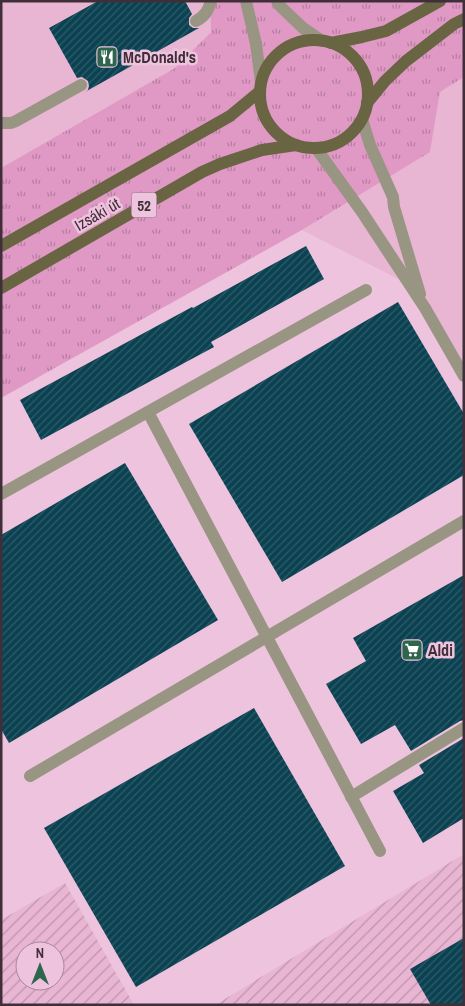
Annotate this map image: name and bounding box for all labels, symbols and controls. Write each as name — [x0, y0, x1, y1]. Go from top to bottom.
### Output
restaurant icon: McDonald's — [95, 45, 119, 69]
place label: McDonald's — [123, 46, 196, 68]
street label: Izsáki út — [70, 192, 124, 236]
road number: 52 — [132, 192, 156, 218]
supermarket icon: Aldi — [400, 638, 424, 662]
place label: Aldi — [428, 639, 453, 661]
north arrow — [15, 941, 65, 991]
text: N — [36, 944, 44, 962]

